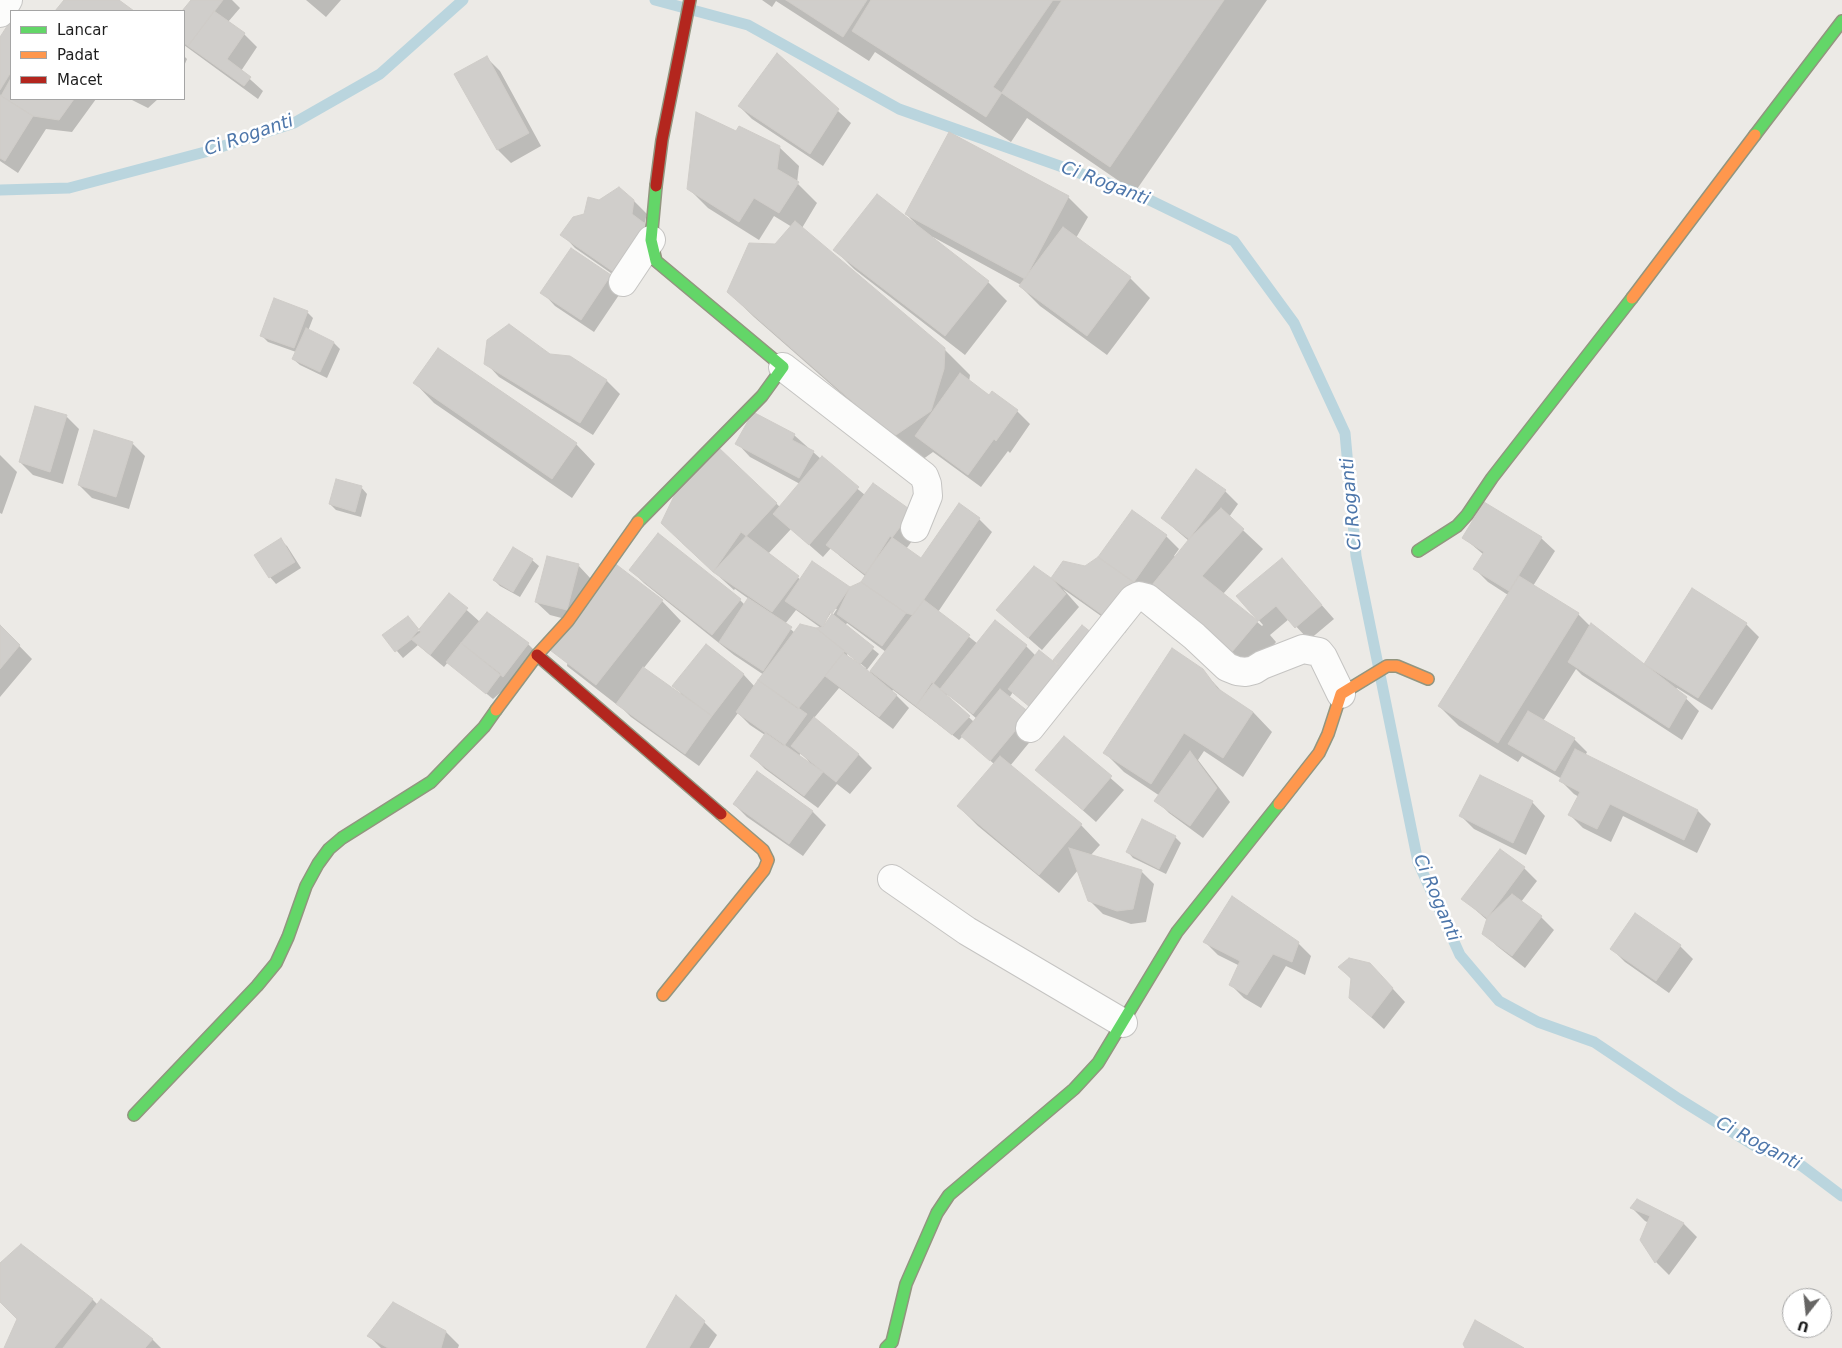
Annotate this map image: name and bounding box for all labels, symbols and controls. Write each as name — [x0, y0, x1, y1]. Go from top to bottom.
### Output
legend — [10, 10, 185, 100]
text: Lancar — [57, 21, 108, 39]
text: Padat — [57, 46, 99, 64]
text: Macet — [57, 71, 103, 89]
water label: Ci Roganti — [202, 111, 296, 161]
water label: Ci Roganti — [1058, 157, 1152, 211]
water label: Ci Roganti — [1337, 457, 1367, 551]
water label: Ci Roganti — [1408, 851, 1464, 945]
water label: Ci Roganti — [1712, 1113, 1804, 1175]
north arrow — [1782, 1288, 1832, 1338]
text: U — [1795, 1317, 1811, 1336]

